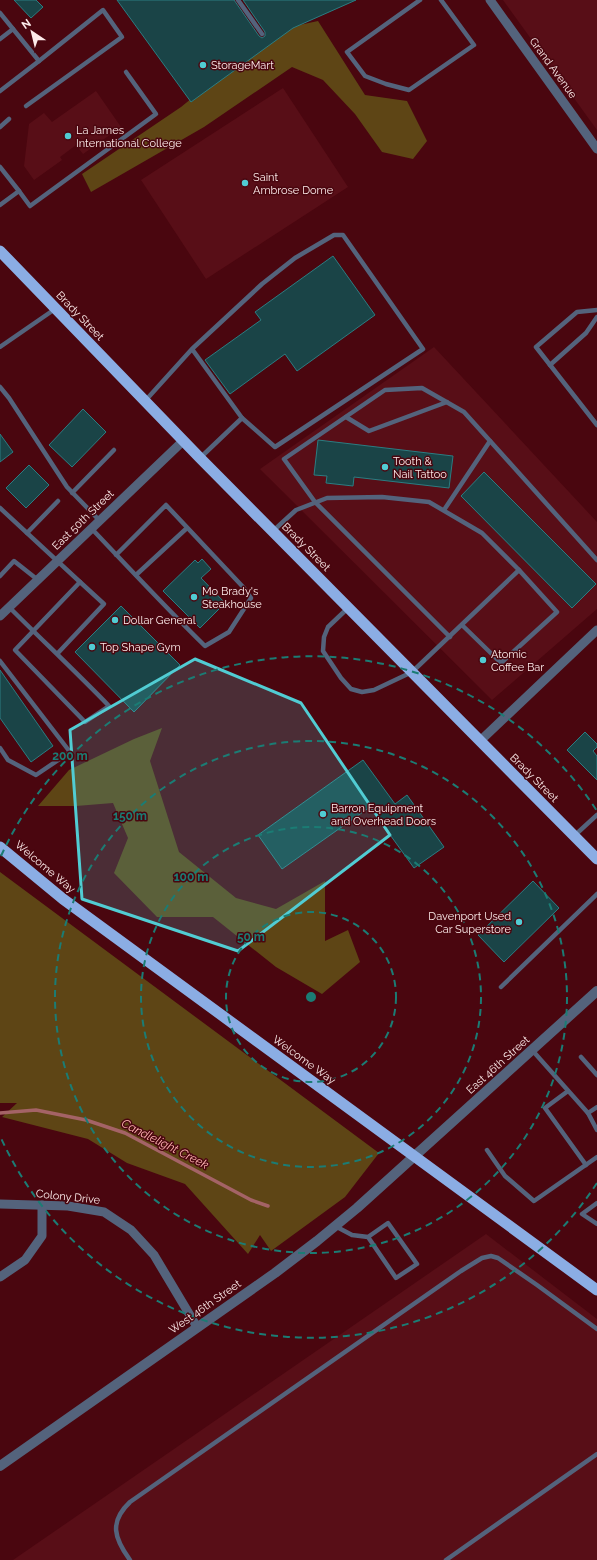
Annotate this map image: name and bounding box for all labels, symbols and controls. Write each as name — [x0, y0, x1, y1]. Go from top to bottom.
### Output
north arrow — [12, 12, 52, 52]
text: N — [19, 16, 34, 32]
street label: Grand Avenue — [527, 35, 580, 101]
place label: StorageMart — [211, 59, 274, 72]
marker: StorageMart — [198, 60, 208, 70]
place label: La James International College — [76, 124, 182, 150]
marker: La James International College — [63, 131, 73, 141]
place label: Saint Ambrose Dome — [253, 171, 334, 197]
marker: Saint Ambrose Dome — [240, 178, 250, 188]
street label: Brady Street — [53, 289, 107, 343]
place label: Tooth & Nail Tattoo — [393, 455, 447, 481]
marker: Tooth & Nail Tattoo — [380, 462, 390, 472]
street label: East 50th Street — [49, 487, 117, 553]
street label: Brady Street — [279, 520, 333, 574]
place label: Mo Brady's Steakhouse — [202, 585, 262, 611]
marker: Mo Brady's Steakhouse — [189, 592, 199, 602]
place label: Dollar General — [123, 614, 196, 627]
marker: Dollar General — [110, 615, 120, 625]
place label: Top Shape Gym — [100, 641, 181, 654]
marker: Top Shape Gym — [87, 642, 97, 652]
place label: Atomic Coffee Bar — [491, 648, 544, 674]
marker: Atomic Coffee Bar — [478, 655, 488, 665]
text: 200 m — [52, 749, 88, 763]
street label: Brady Street — [507, 751, 561, 805]
place label: Barron Equipment and Overhead Doors — [331, 802, 436, 828]
text: 150 m — [113, 809, 147, 823]
marker: Barron Equipment and Overhead Doors — [318, 809, 328, 819]
street label: Welcome Way — [12, 838, 78, 896]
text: 100 m — [174, 870, 208, 884]
place label: Davenport Used Car Superstore — [428, 910, 512, 936]
marker: Davenport Used Car Superstore — [514, 917, 524, 927]
text: 50 m — [237, 930, 265, 944]
centre of rings — [304, 990, 318, 1004]
street label: Welcome Way — [270, 1033, 338, 1087]
street label: East 46th Street — [464, 1033, 532, 1097]
water label: Candlelight Creek — [119, 1116, 211, 1172]
street label: Colony Drive — [35, 1187, 101, 1207]
street label: West 46th Street — [166, 1277, 244, 1337]

